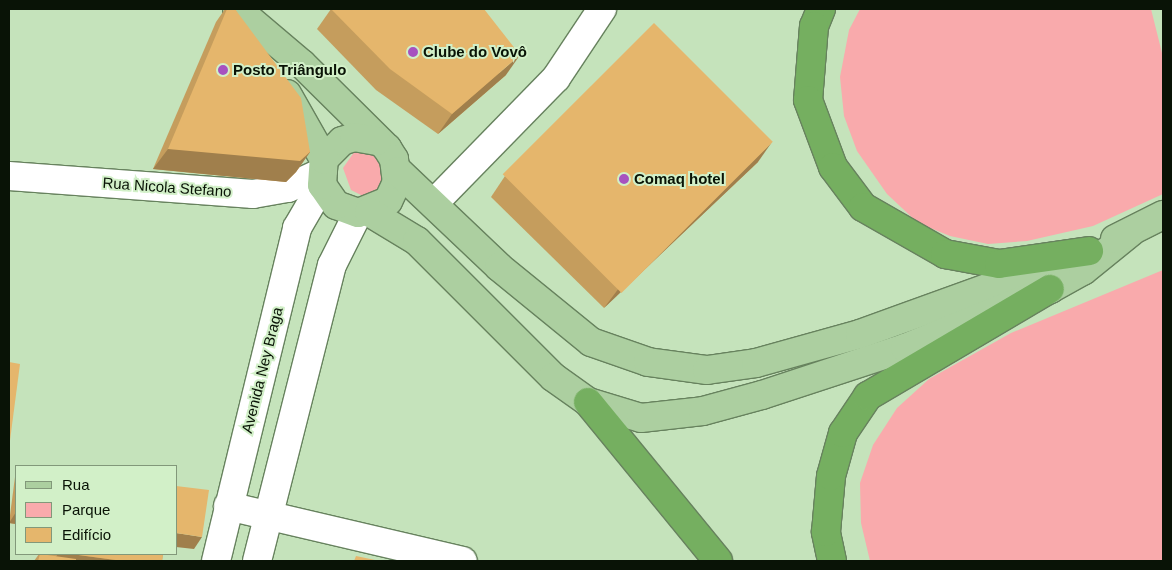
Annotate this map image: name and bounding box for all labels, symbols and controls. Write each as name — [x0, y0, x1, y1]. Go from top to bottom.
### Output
place label: Clube do Vovô — [423, 43, 527, 61]
marker: Clube do Vovô — [407, 46, 419, 58]
place label: Posto Triângulo — [233, 61, 346, 79]
marker: Posto Triângulo — [217, 64, 229, 76]
place label: Comaq hotel — [634, 170, 725, 188]
marker: Comaq hotel — [618, 173, 630, 185]
street label: Rua Nicola Stefano — [102, 174, 232, 200]
street label: Avenida Ney Braga — [238, 305, 286, 435]
legend — [15, 465, 178, 555]
text: Rua — [62, 476, 90, 493]
text: Parque — [62, 501, 110, 518]
text: Edifício — [62, 526, 111, 543]

